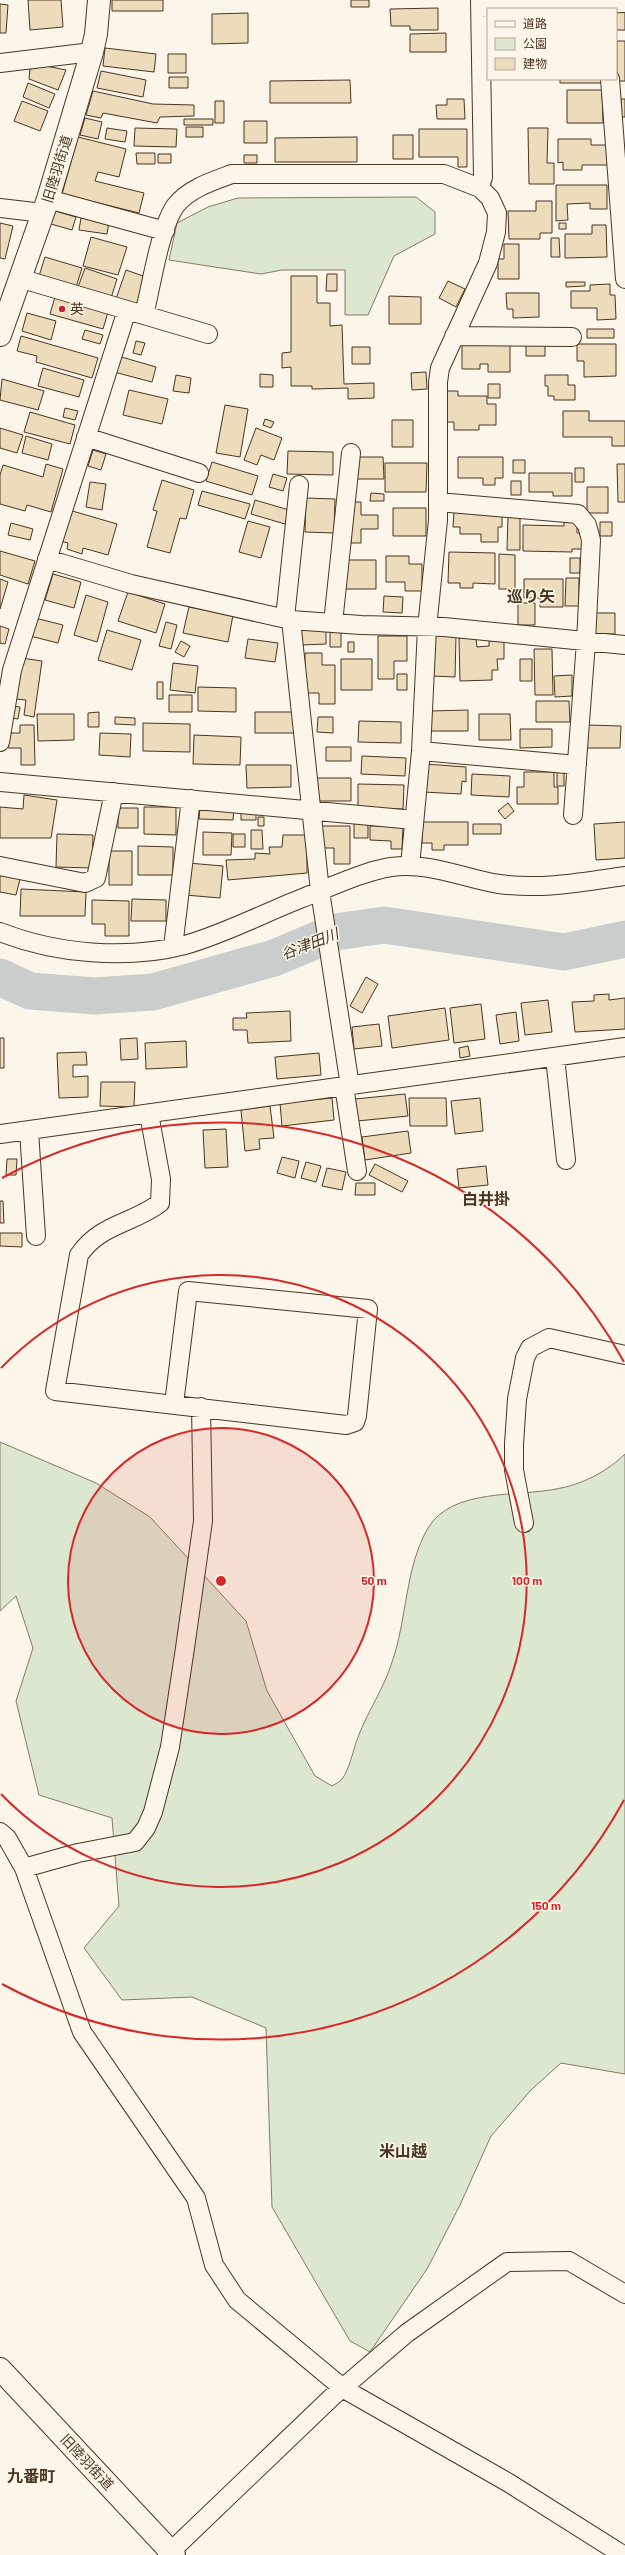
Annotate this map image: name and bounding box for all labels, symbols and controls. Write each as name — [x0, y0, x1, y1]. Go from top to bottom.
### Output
legend — [487, 8, 617, 80]
text: 道路 — [523, 16, 547, 30]
text: 公園 — [523, 36, 547, 50]
text: 建物 — [523, 56, 547, 70]
street label: 旧陸羽街道 — [38, 133, 75, 205]
place label: 英 — [70, 300, 84, 317]
marker: 英 — [57, 304, 67, 314]
district label: 巡り矢 — [507, 586, 555, 605]
water label: 谷津田川 — [278, 923, 343, 962]
district label: 白井掛 — [462, 1189, 510, 1208]
text: 50 m — [361, 1573, 387, 1587]
text: 100 m — [512, 1573, 542, 1587]
centre of rings — [214, 1574, 228, 1588]
text: 150 m — [531, 1898, 561, 1912]
district label: 米山越 — [379, 2141, 427, 2160]
street label: 旧陸羽街道 — [57, 2430, 117, 2493]
district label: 九番町 — [7, 2466, 55, 2485]

